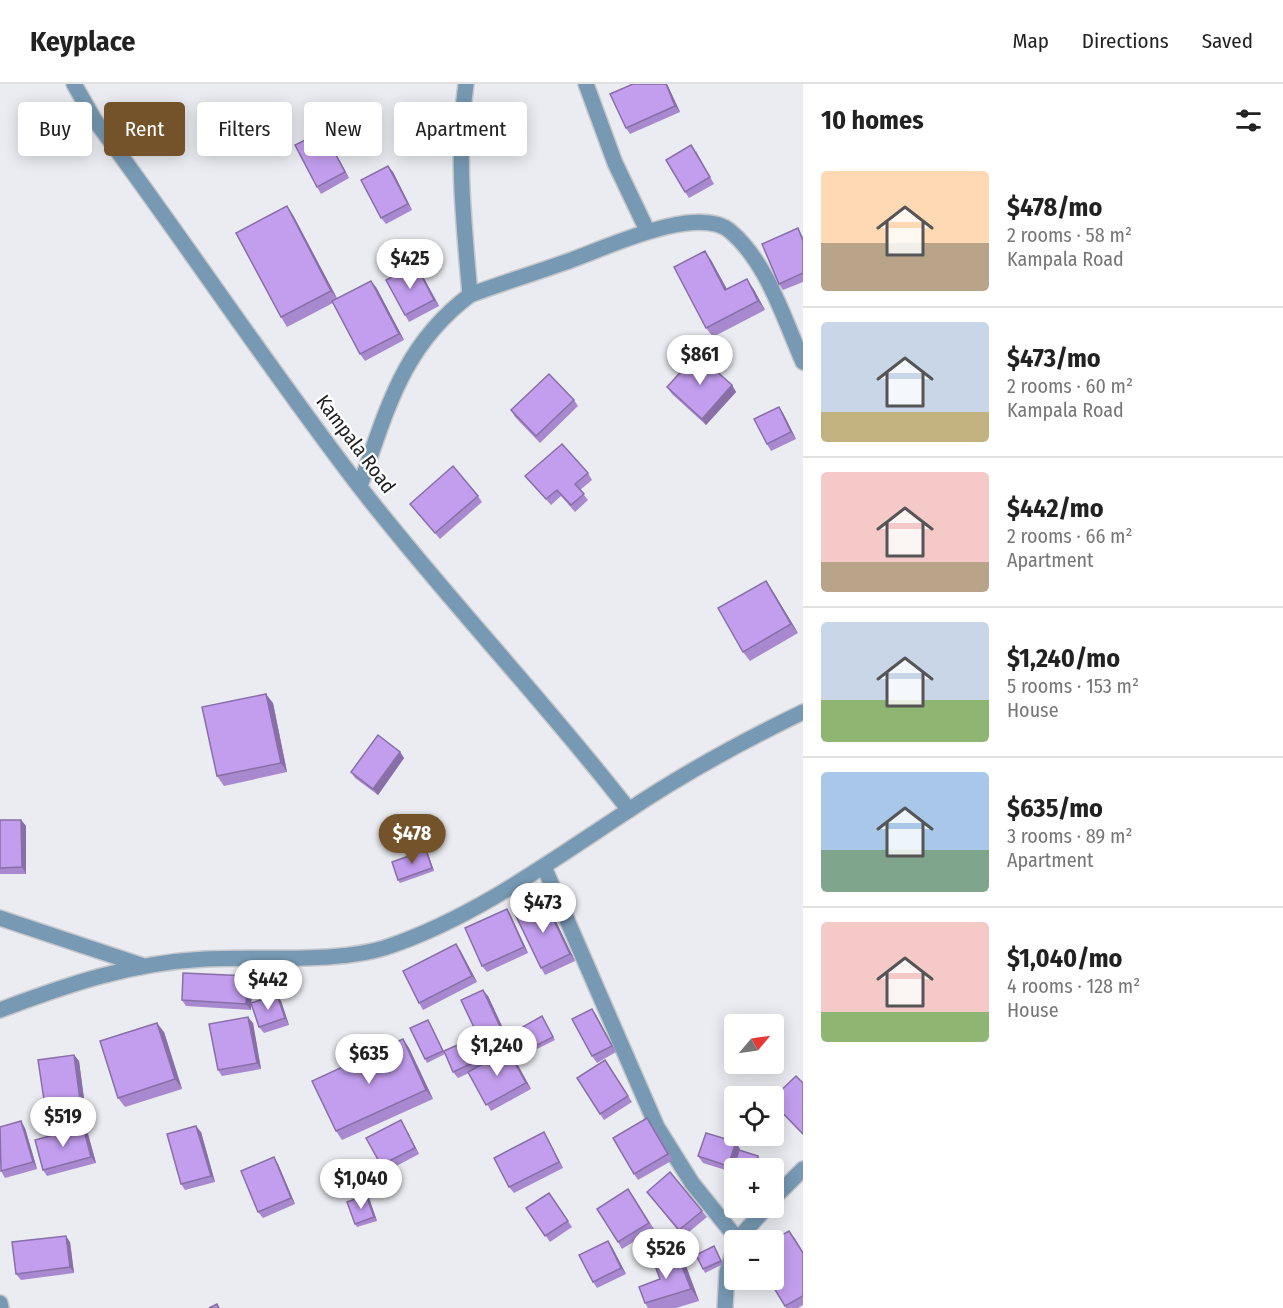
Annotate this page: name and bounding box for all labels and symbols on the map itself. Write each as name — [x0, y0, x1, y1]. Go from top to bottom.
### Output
pin: $425 — [374, 239, 446, 290]
pin: $861 — [664, 335, 736, 386]
street label: Kampala Road — [311, 390, 401, 498]
pin: $478 — [376, 814, 448, 865]
pin: $473 — [507, 883, 579, 934]
pin: $442 — [232, 960, 304, 1011]
north arrow — [724, 1014, 784, 1074]
pin: $1,240 — [448, 1026, 546, 1077]
pin: $635 — [333, 1034, 405, 1085]
pin: $519 — [27, 1097, 99, 1148]
pin: $1,040 — [312, 1159, 410, 1210]
pin: $526 — [630, 1229, 702, 1280]

